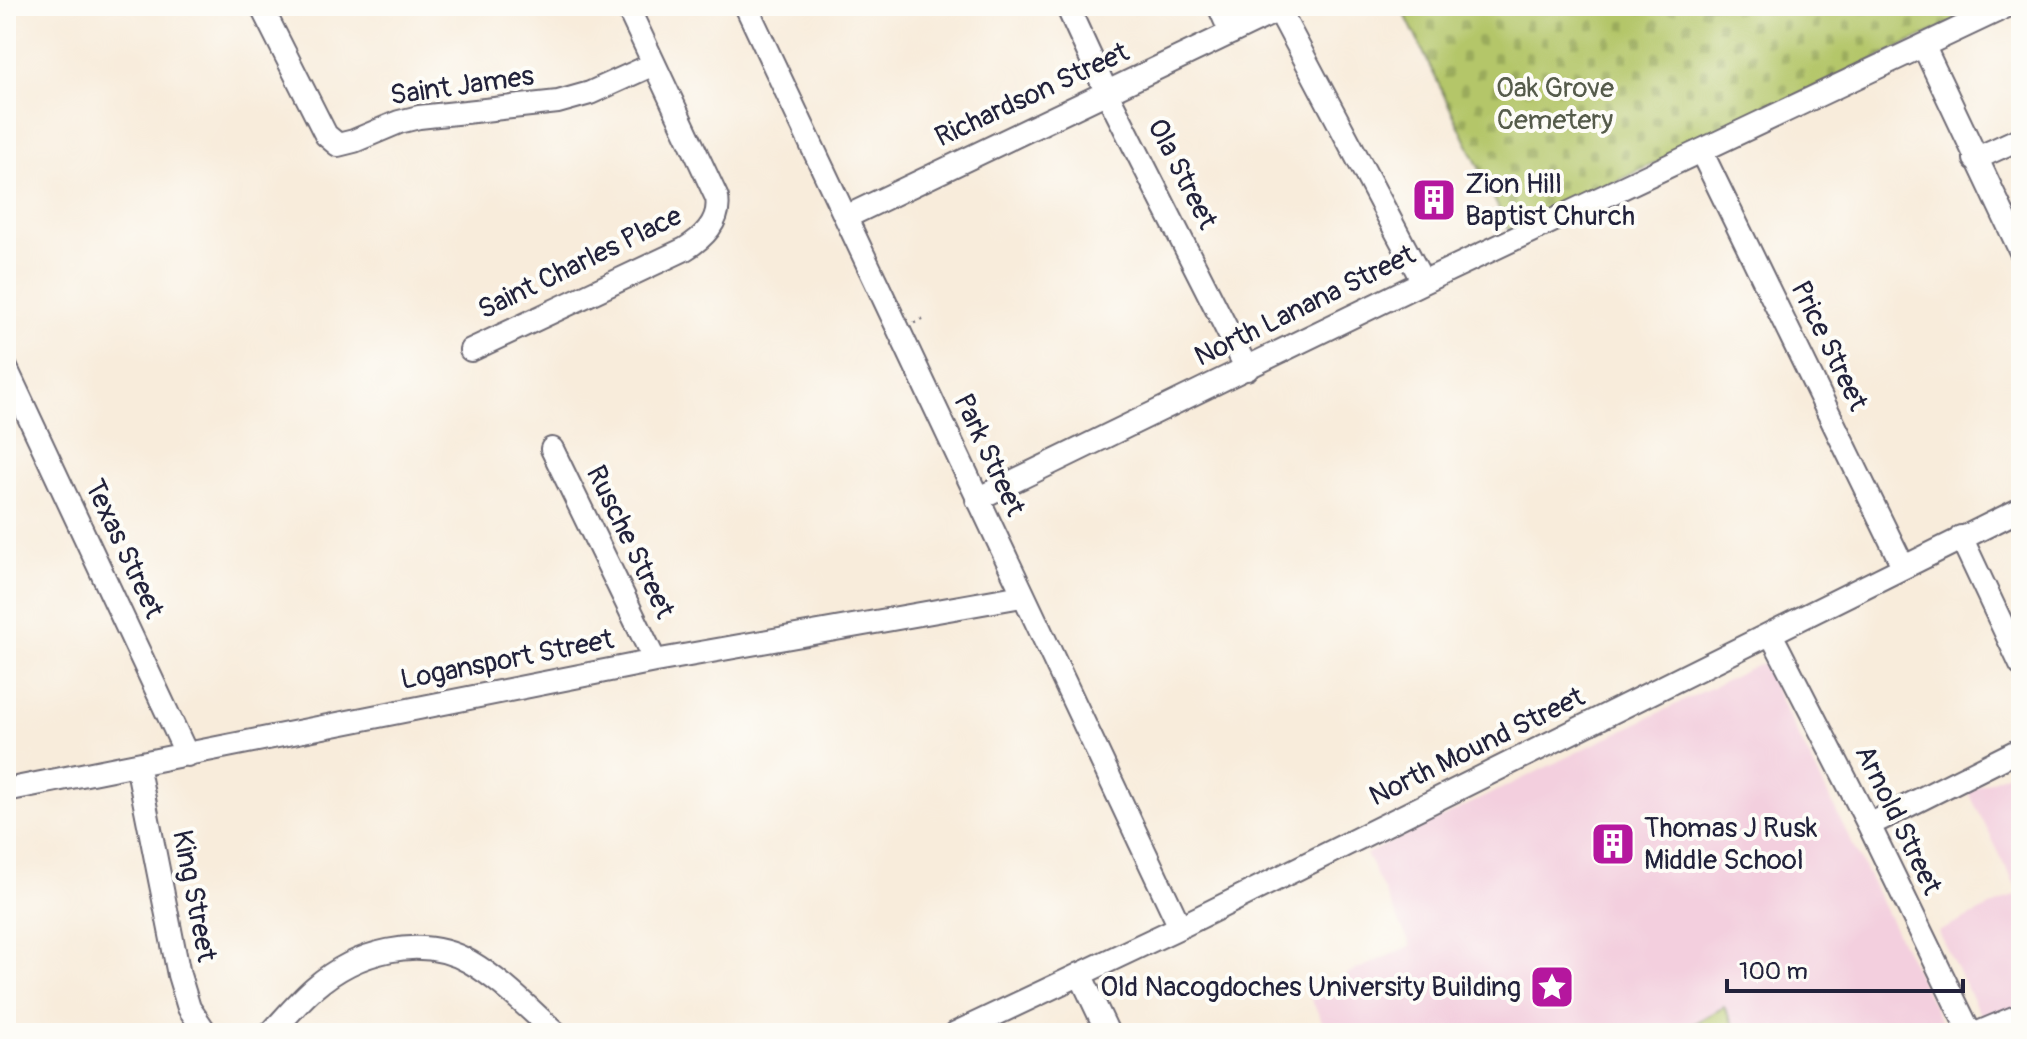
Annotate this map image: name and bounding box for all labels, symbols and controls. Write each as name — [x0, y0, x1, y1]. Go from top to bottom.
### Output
street label: Richardson Street — [929, 34, 1135, 155]
street label: Saint James — [388, 59, 537, 113]
park label: Oak Grove Cemetery — [1496, 71, 1614, 138]
street label: Ola Street — [1139, 113, 1225, 236]
place label: Zion Hill Baptist Church — [1465, 167, 1635, 234]
building icon: Zion Hill Baptist Church — [1410, 176, 1458, 224]
street label: Saint Charles Place — [472, 198, 688, 328]
street label: North Lanana Street — [1189, 237, 1422, 375]
street label: Price Street — [1783, 275, 1876, 417]
street label: Park Street — [945, 388, 1033, 522]
street label: Rusche Street — [578, 460, 682, 625]
street label: Texas Street — [77, 474, 172, 625]
street label: Logansport Street — [397, 622, 617, 698]
street label: North Mound Street — [1364, 679, 1591, 814]
street label: Arnold Street — [1847, 740, 1950, 901]
place label: Thomas J Rusk Middle School — [1644, 811, 1818, 878]
building icon: Thomas J Rusk Middle School — [1589, 820, 1637, 868]
street label: King Street — [164, 827, 224, 966]
scale bar — [1727, 943, 1963, 993]
text: 100 m — [1739, 957, 1808, 986]
place icon: Old Nacogdoches University Building — [1528, 963, 1576, 1011]
place label: Old Nacogdoches University Building — [1100, 970, 1521, 1005]

